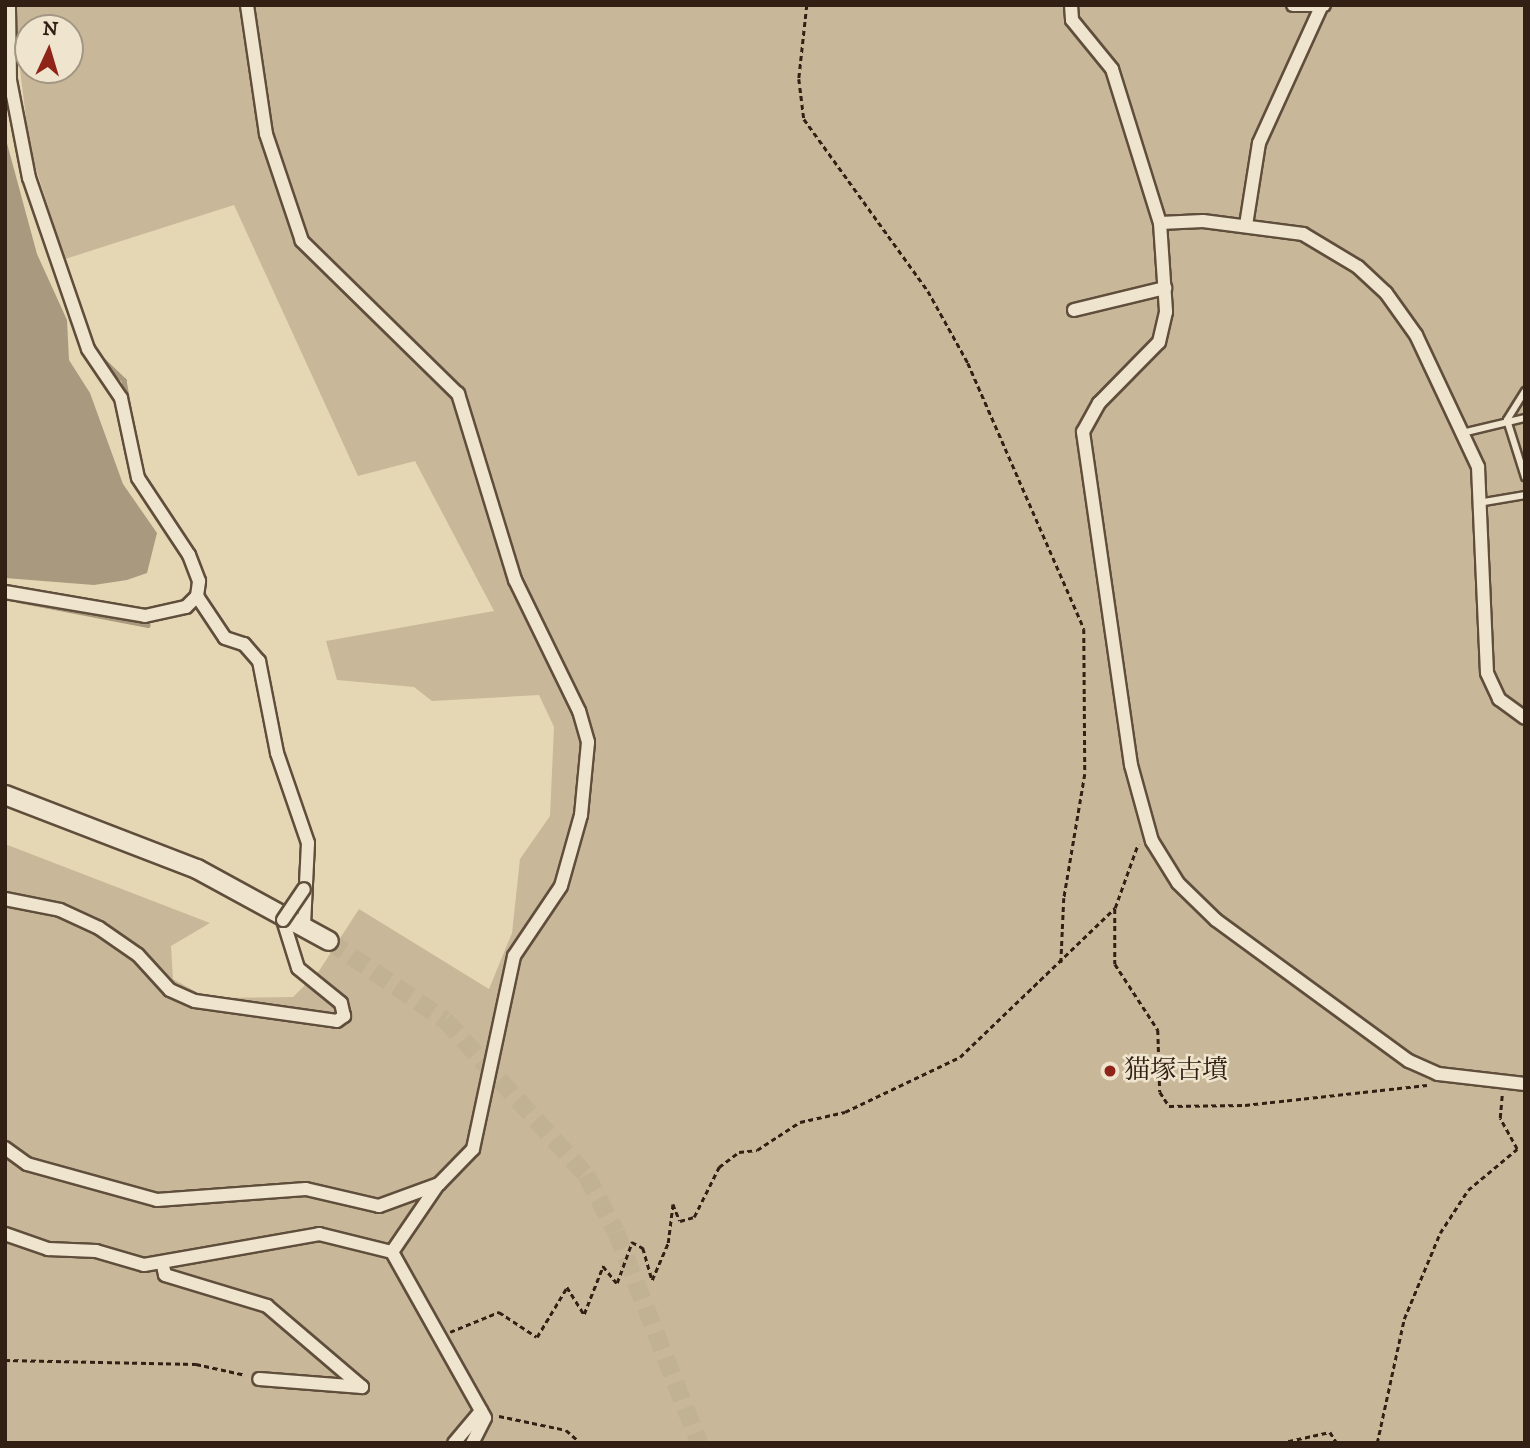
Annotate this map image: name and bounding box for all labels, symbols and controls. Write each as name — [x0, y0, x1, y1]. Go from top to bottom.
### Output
north arrow — [14, 14, 84, 84]
text: N — [42, 18, 59, 42]
place label: 猫塚古墳 — [1124, 1055, 1228, 1087]
marker: 猫塚古墳 — [1102, 1063, 1118, 1079]

